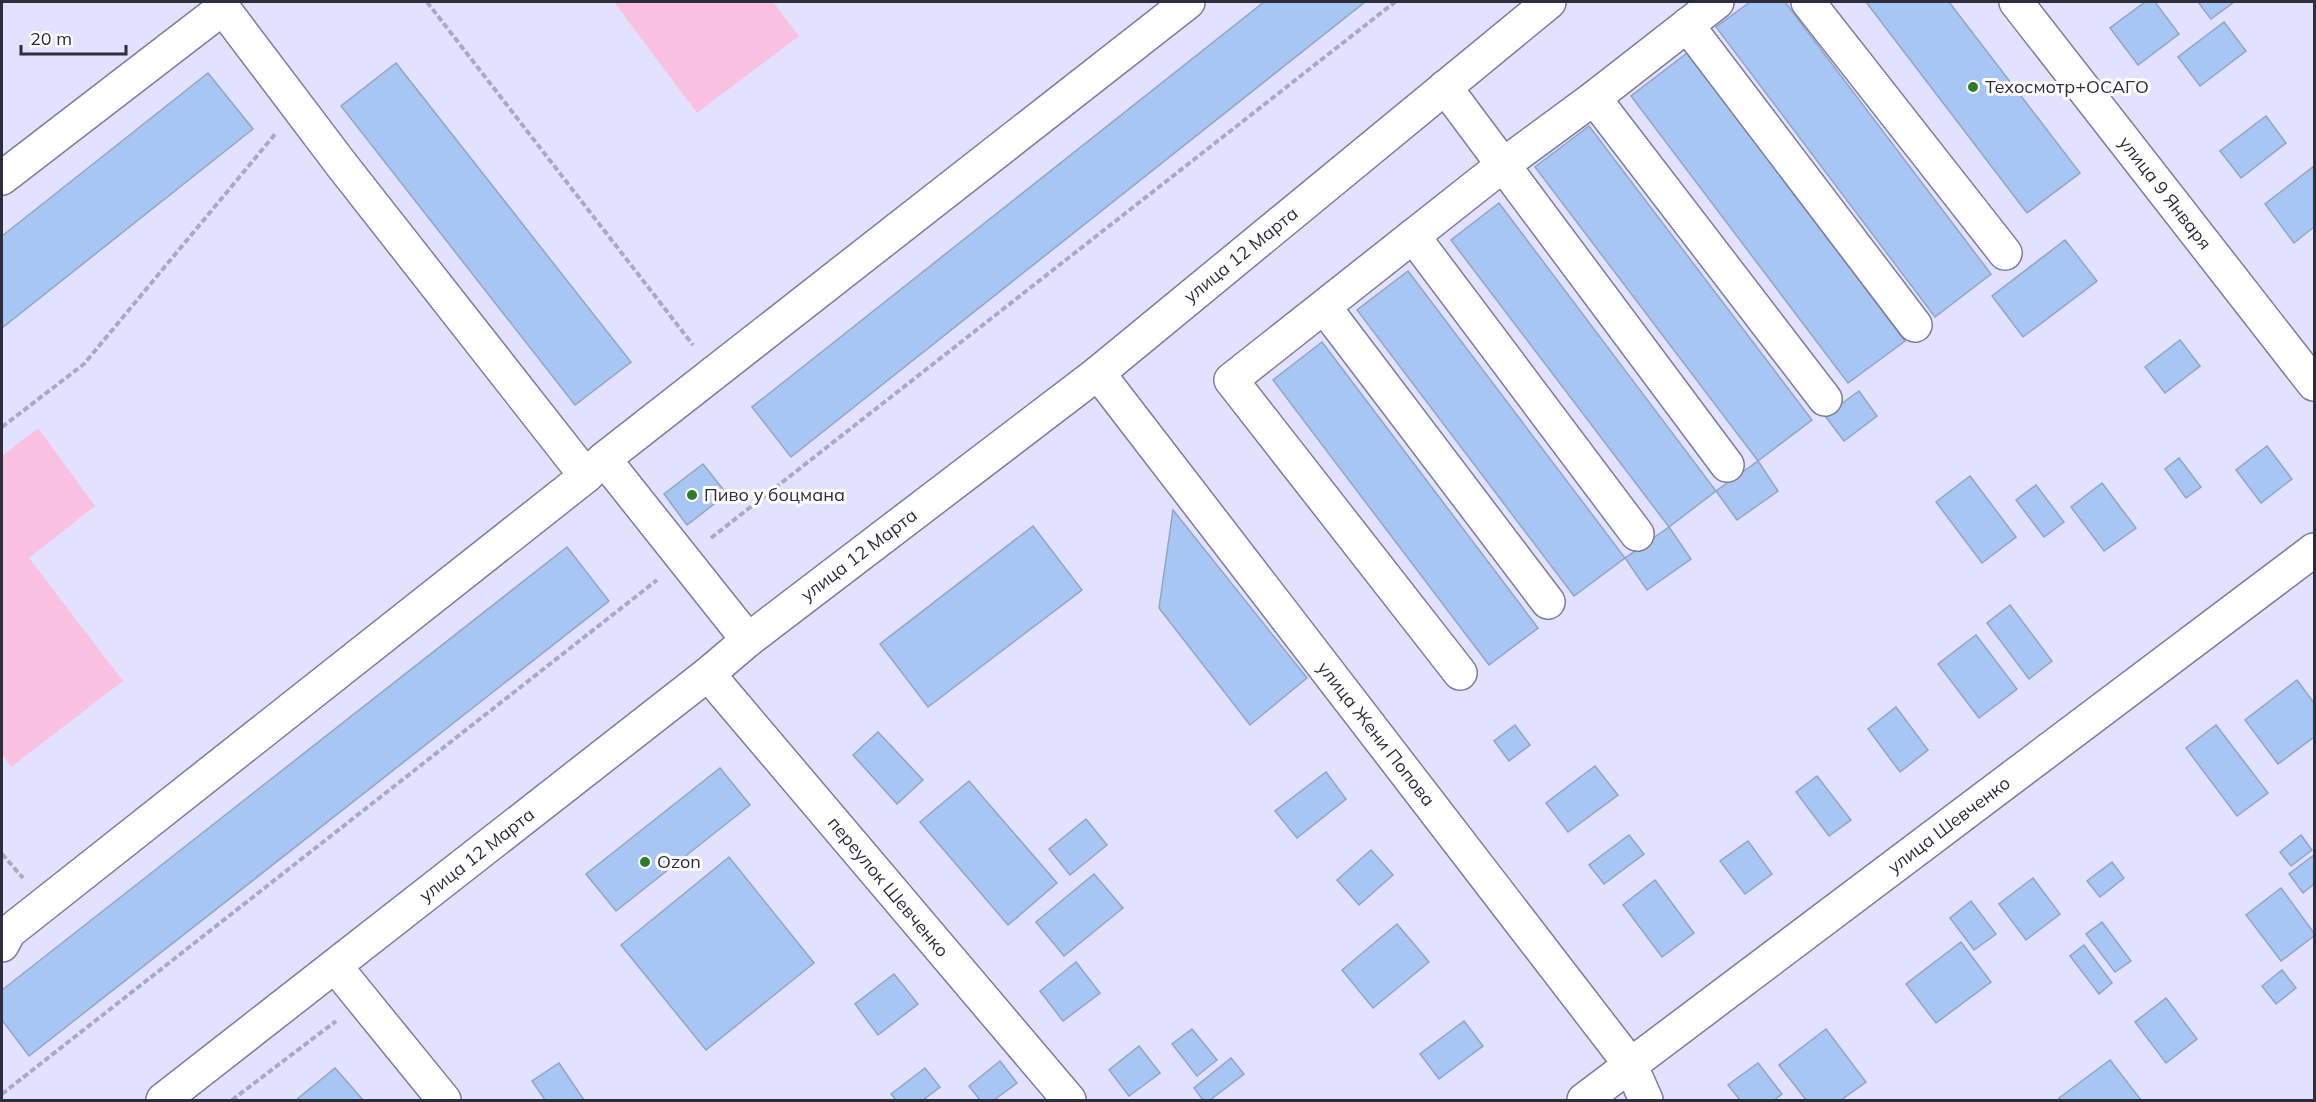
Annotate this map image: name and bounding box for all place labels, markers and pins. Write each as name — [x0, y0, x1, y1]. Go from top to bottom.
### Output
place label: Техосмотр+ОСАГО — [1985, 75, 2149, 98]
marker: Техосмотр+ОСАГО — [1966, 80, 1980, 94]
place label: Пиво у боцмана — [704, 483, 845, 506]
marker: Пиво у боцмана — [685, 488, 699, 502]
place label: Ozon — [657, 850, 701, 873]
marker: Ozon — [638, 855, 652, 869]

